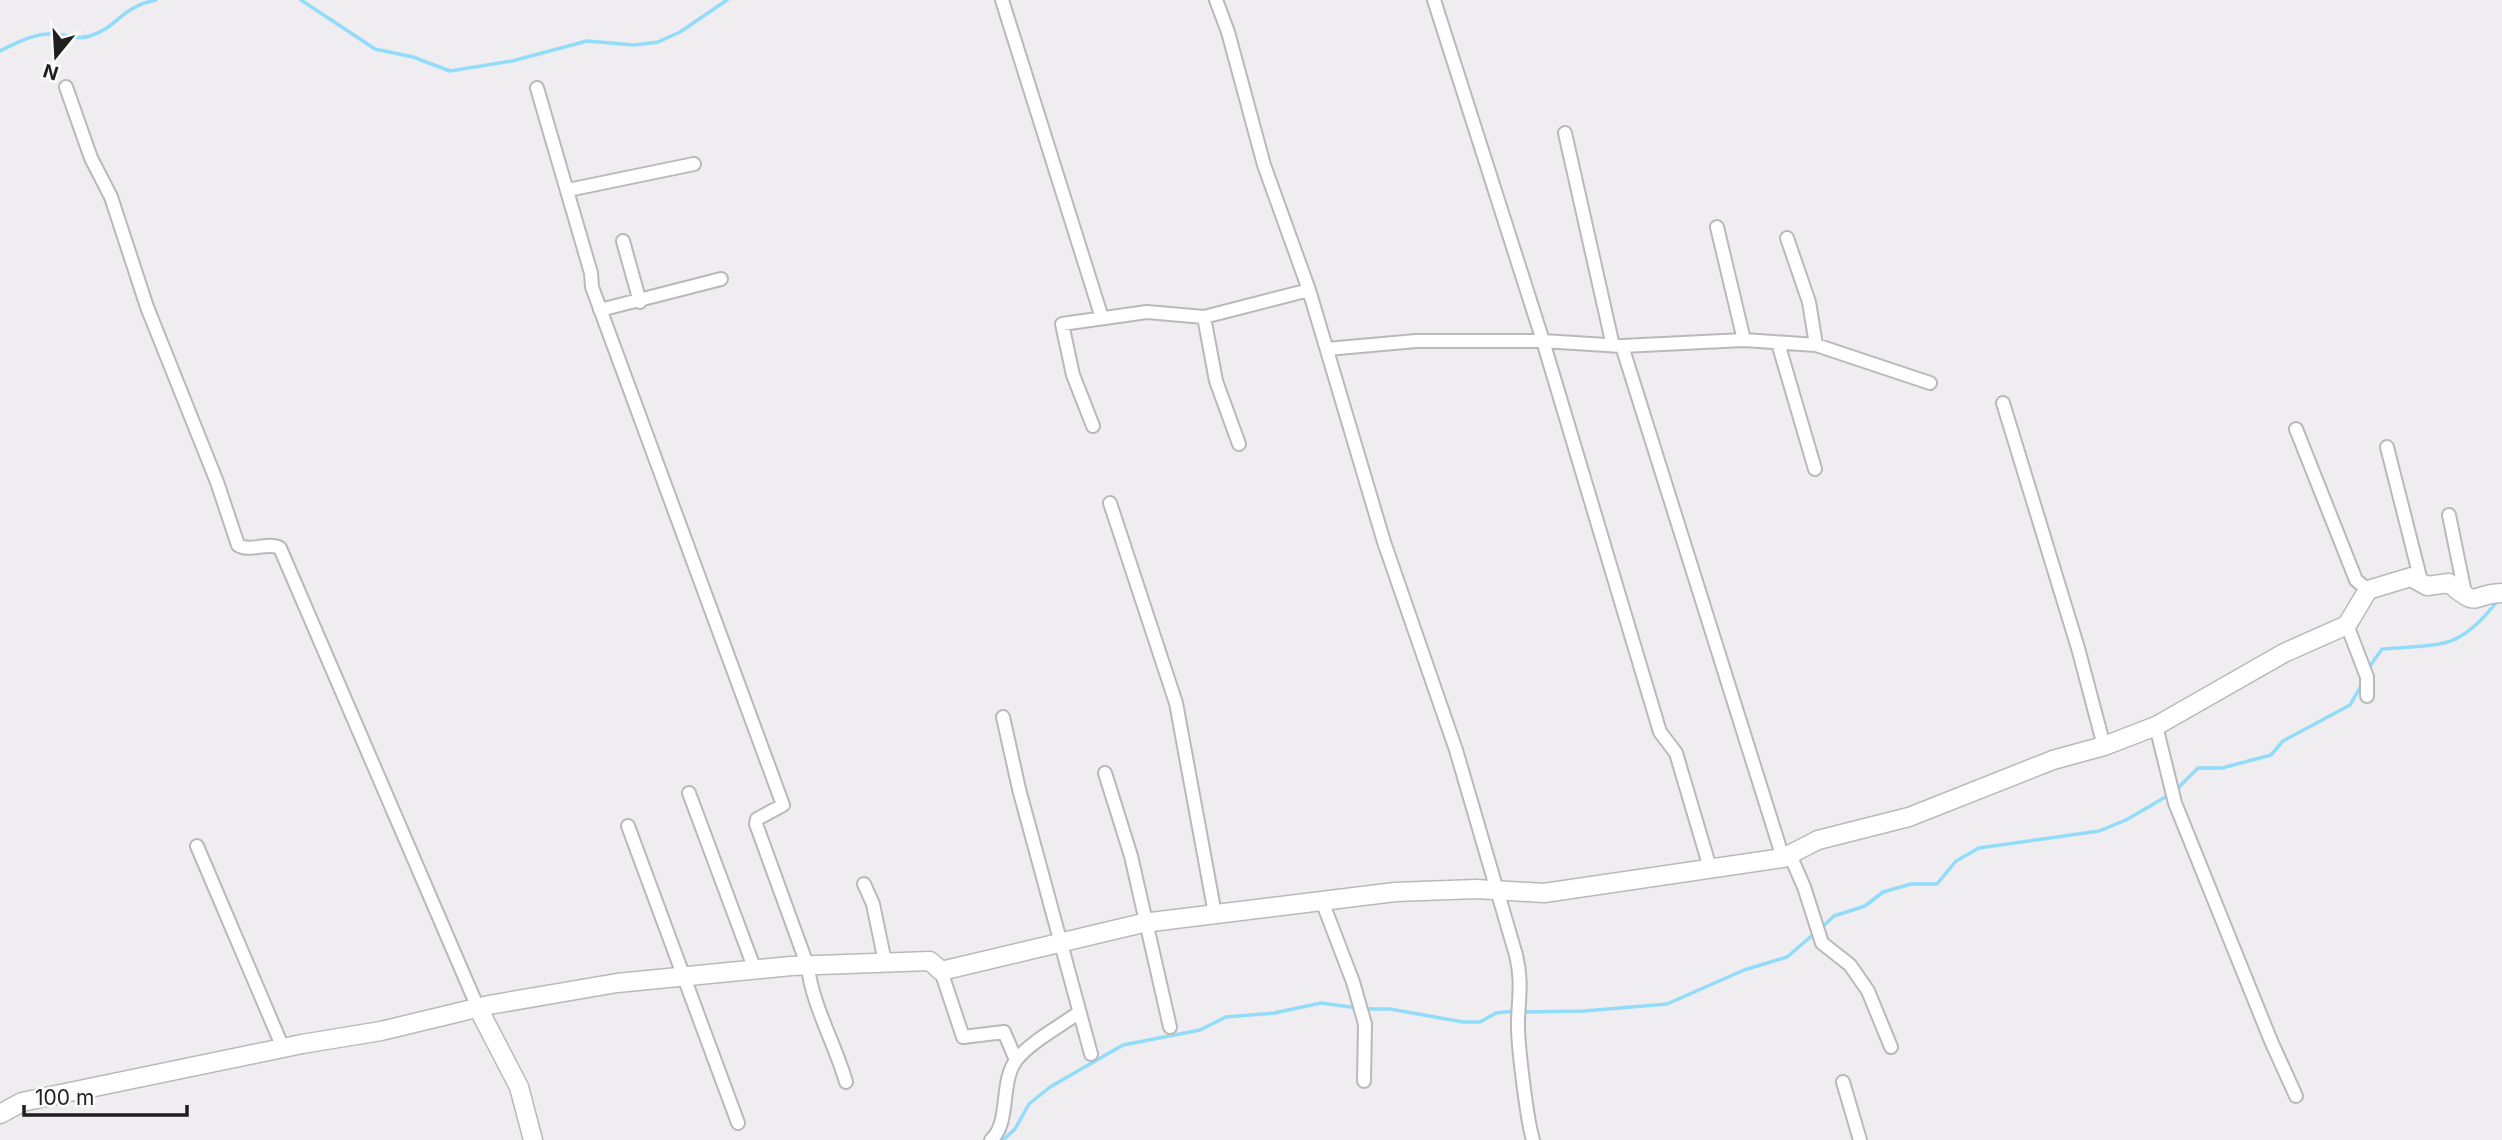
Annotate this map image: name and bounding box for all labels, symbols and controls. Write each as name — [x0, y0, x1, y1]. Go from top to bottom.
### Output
north arrow — [21, 21, 91, 91]
text: N — [40, 59, 61, 85]
scale bar — [24, 1074, 187, 1118]
text: 100 m — [35, 1085, 94, 1110]

